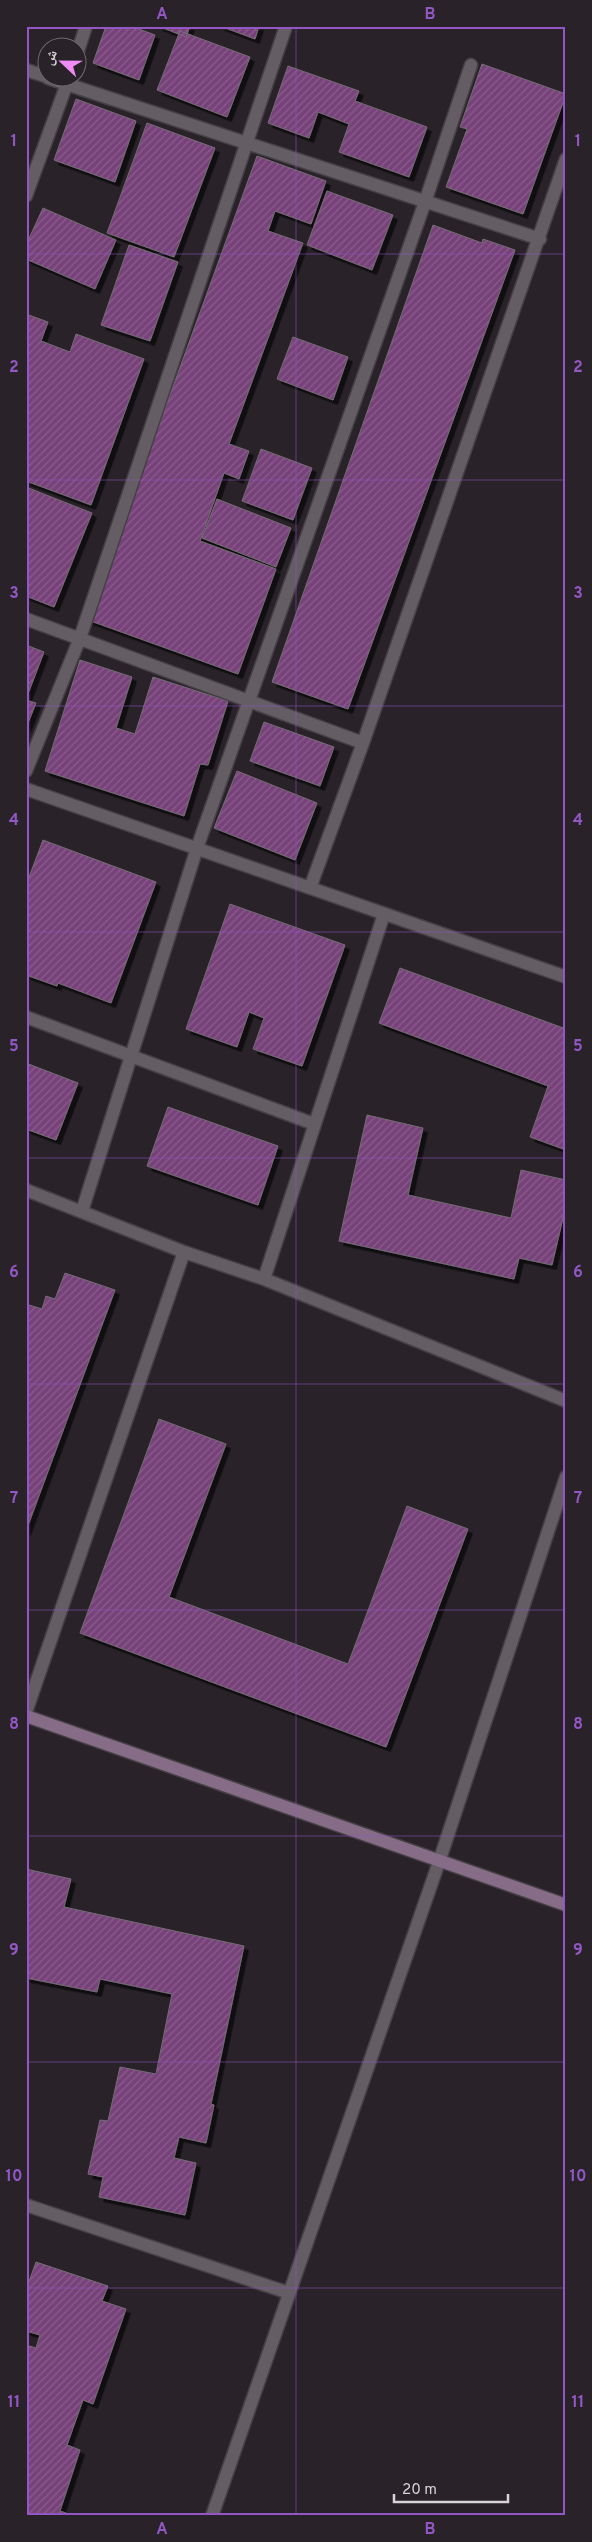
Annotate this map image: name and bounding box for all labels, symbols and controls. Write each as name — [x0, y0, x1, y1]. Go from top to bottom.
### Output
text: A — [156, 5, 168, 25]
text: B — [424, 5, 436, 25]
north arrow — [38, 38, 88, 88]
text: ش — [41, 47, 62, 68]
text: 1 — [11, 132, 17, 152]
text: 1 — [575, 132, 581, 152]
text: 2 — [9, 358, 19, 378]
text: 2 — [573, 358, 583, 378]
text: 3 — [9, 584, 19, 604]
text: 3 — [573, 584, 583, 604]
text: 4 — [9, 811, 19, 831]
text: 4 — [573, 811, 583, 831]
text: 5 — [9, 1037, 19, 1057]
text: 5 — [573, 1037, 583, 1057]
text: 6 — [9, 1263, 19, 1283]
text: 6 — [573, 1263, 583, 1283]
text: 7 — [10, 1489, 18, 1509]
text: 7 — [574, 1489, 582, 1509]
text: 8 — [9, 1715, 19, 1735]
text: 8 — [573, 1715, 583, 1735]
text: 9 — [9, 1941, 19, 1961]
text: 9 — [573, 1941, 583, 1961]
text: 10 — [6, 2167, 22, 2187]
text: 10 — [570, 2167, 586, 2187]
text: 11 — [8, 2393, 20, 2413]
text: 11 — [572, 2393, 584, 2413]
scale bar — [394, 2472, 508, 2504]
text: 20 m — [402, 2481, 437, 2500]
text: A — [156, 2520, 168, 2540]
text: B — [424, 2520, 436, 2540]

